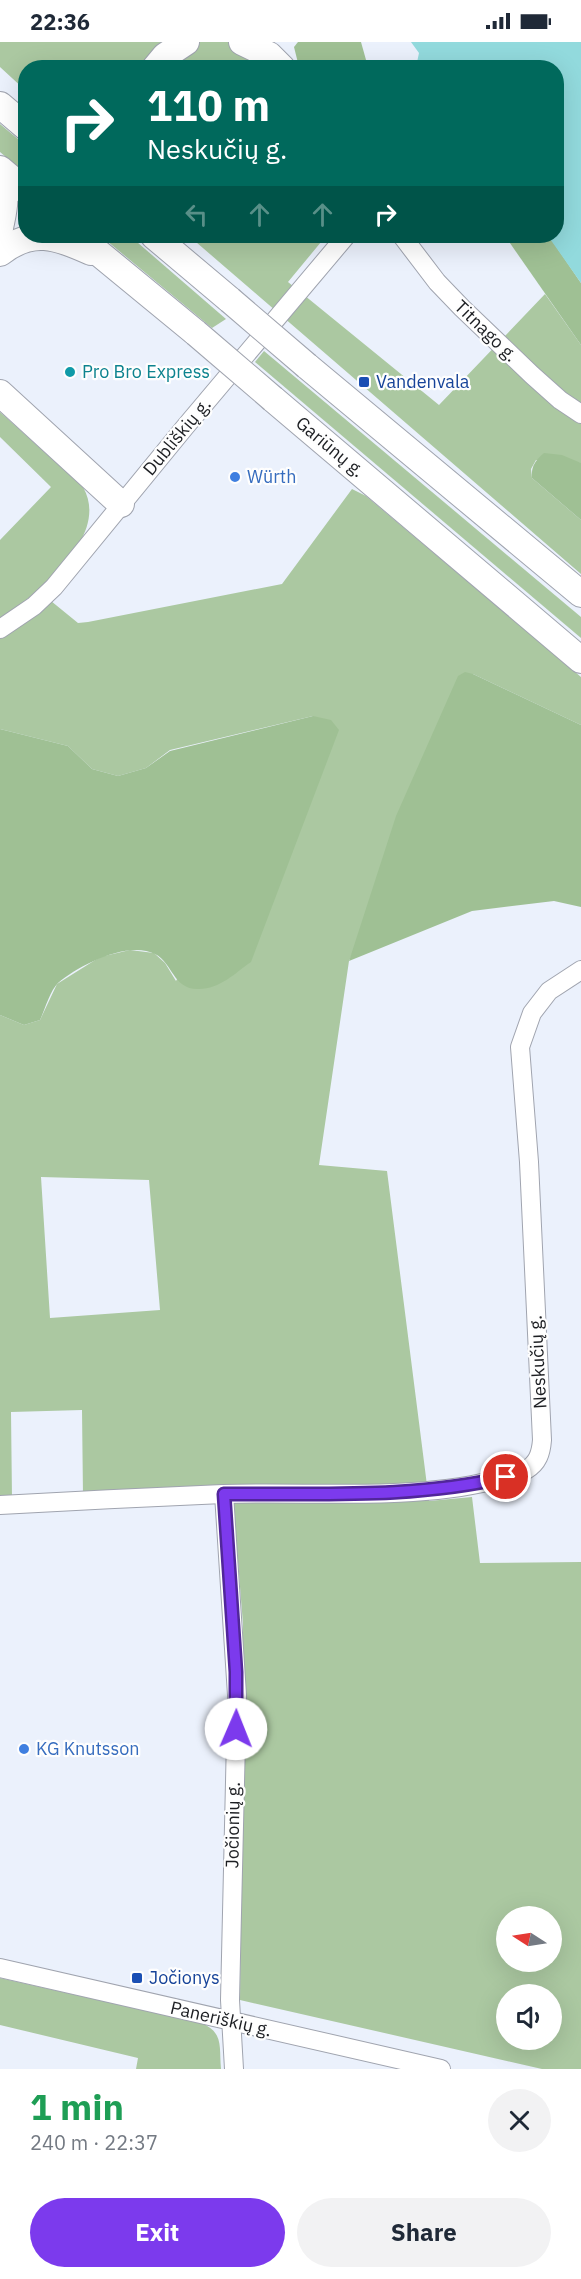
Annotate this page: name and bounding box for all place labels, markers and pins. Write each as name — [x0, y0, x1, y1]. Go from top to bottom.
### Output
place label: Pro Bro Express — [82, 360, 210, 383]
marker: Pro Bro Express — [63, 365, 77, 379]
place label: Vandenvala — [376, 370, 470, 393]
marker: Vandenvala — [357, 375, 371, 389]
place label: Würth — [247, 465, 296, 488]
marker: Würth — [228, 470, 242, 484]
pin — [480, 1451, 531, 1502]
place label: KG Knutsson — [36, 1737, 139, 1760]
marker: KG Knutsson — [17, 1742, 31, 1756]
place label: Jočionys — [149, 1966, 220, 1989]
marker: Jočionys — [130, 1971, 144, 1985]

